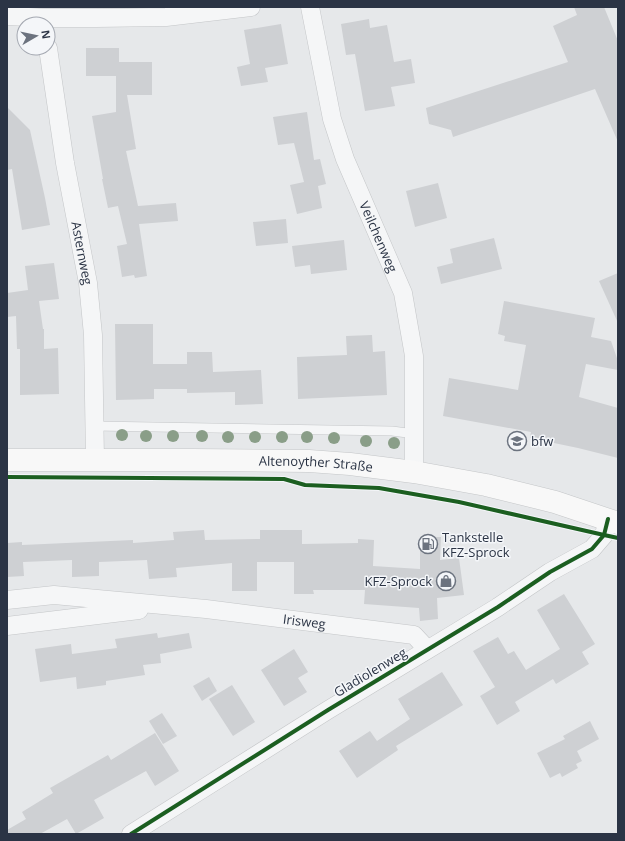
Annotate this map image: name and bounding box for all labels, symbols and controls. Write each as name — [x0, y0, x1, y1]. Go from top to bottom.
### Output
north arrow — [16, 16, 56, 56]
text: N — [38, 29, 54, 40]
street label: Veilchenweg — [355, 199, 402, 275]
street label: Asternweg — [67, 220, 97, 286]
school or university icon: bfw — [506, 430, 528, 452]
place label: bfw — [531, 432, 553, 450]
street label: Altenoyther Straße — [259, 452, 374, 476]
place label: Tankstelle KFZ-Sprock — [442, 528, 510, 561]
fuel station icon: Tankstelle KFZ-Sprock — [417, 533, 439, 555]
shop icon: KFZ-Sprock — [435, 570, 457, 592]
place label: KFZ-Sprock — [364, 572, 432, 590]
street label: Irisweg — [282, 610, 327, 633]
street label: Gladiolenweg — [330, 643, 410, 701]

